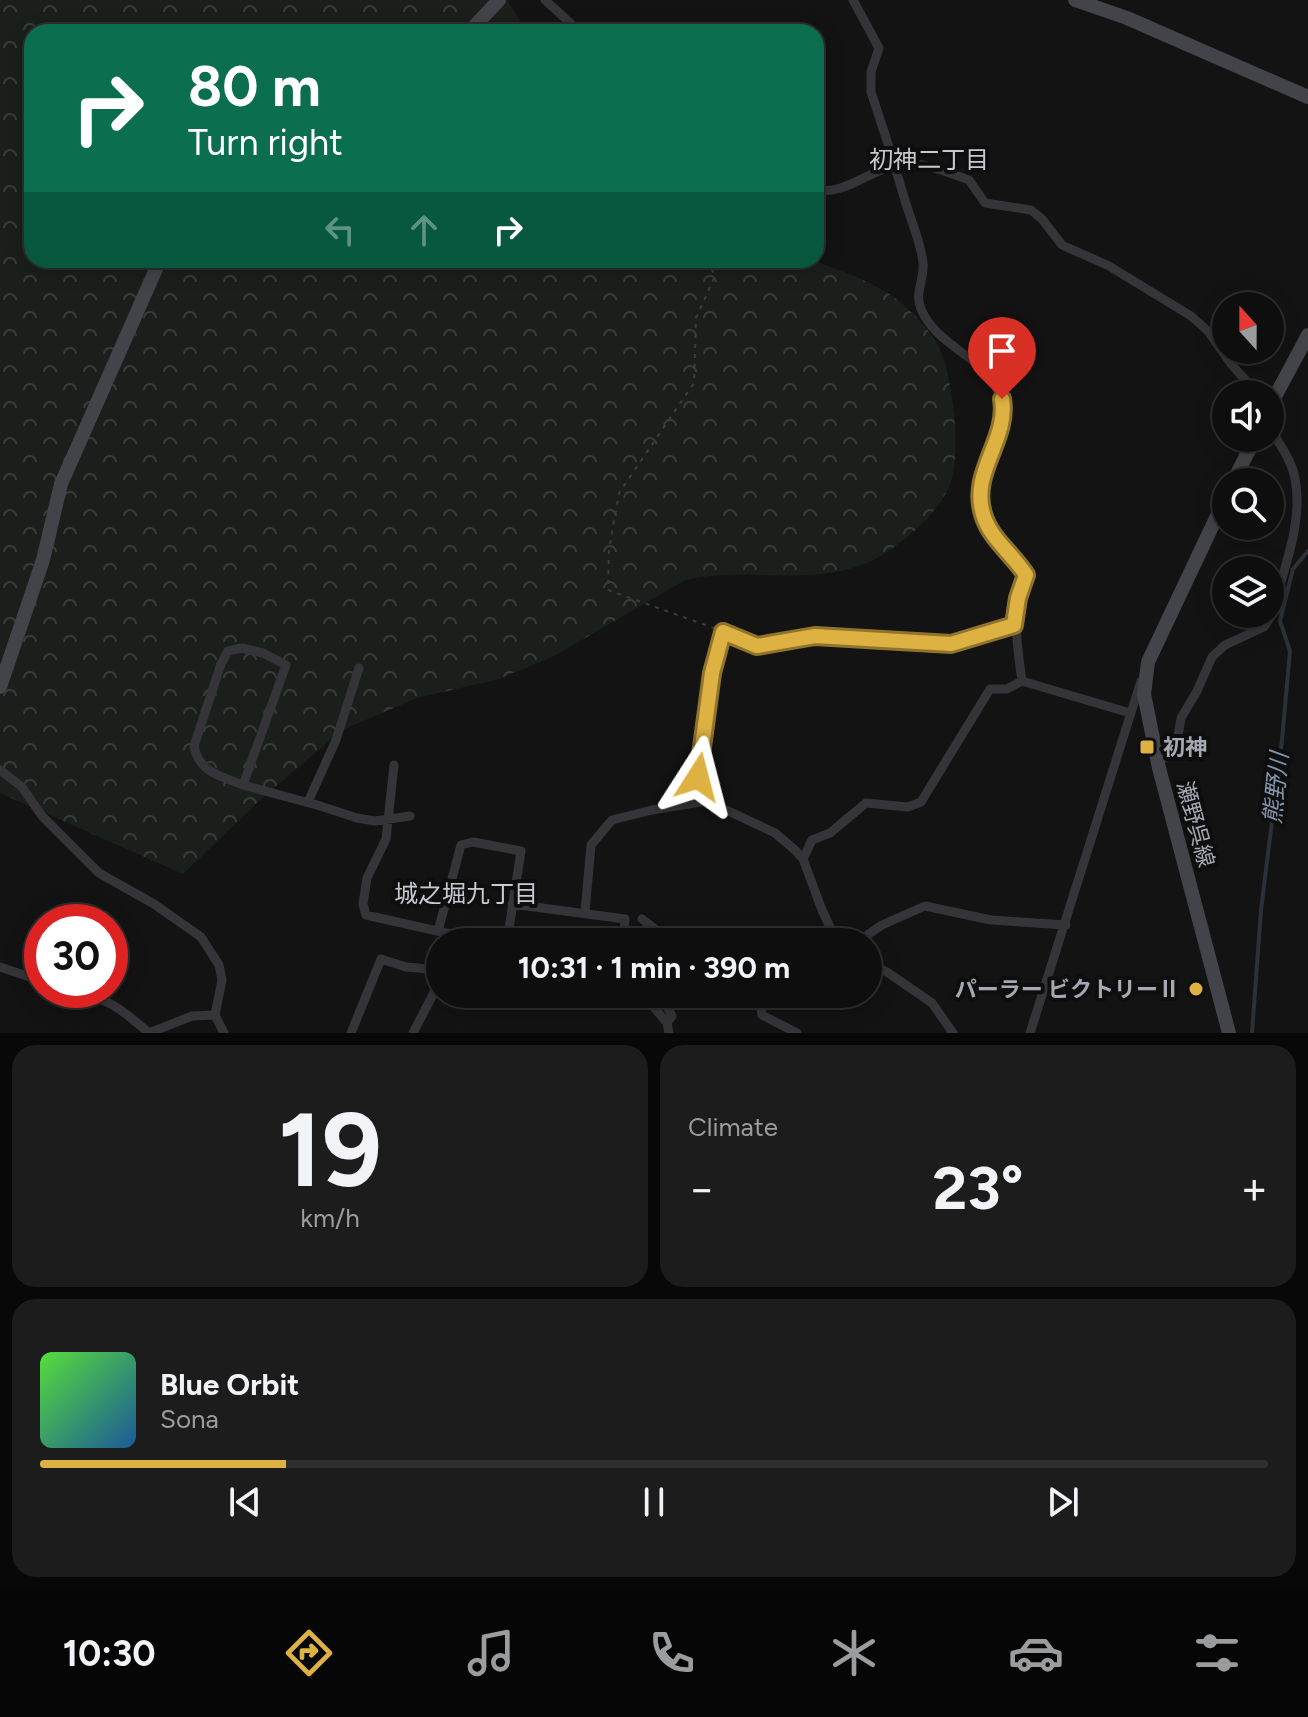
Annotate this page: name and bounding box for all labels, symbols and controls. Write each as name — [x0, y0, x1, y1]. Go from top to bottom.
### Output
text: 80 m — [188, 53, 321, 120]
icon: right — [56, 56, 160, 160]
text: Turn right — [188, 121, 343, 164]
district label: 初神二丁目 — [869, 145, 989, 174]
icon: left — [318, 208, 362, 252]
icon: ahead — [402, 208, 446, 252]
icon: right — [486, 208, 530, 252]
north arrow — [1212, 292, 1284, 364]
map controls — [1212, 292, 1284, 628]
pin — [968, 317, 1036, 399]
icon: arrive — [980, 329, 1024, 373]
button: sound — [1212, 380, 1284, 452]
button: search — [1212, 468, 1284, 540]
button: layers — [1212, 556, 1284, 628]
place label: 初神 — [1163, 734, 1207, 761]
position arrow — [656, 735, 740, 819]
marker: 初神 — [1138, 738, 1156, 756]
water label: 熊野川 — [1257, 748, 1294, 825]
street label: 瀬野呉線 — [1171, 778, 1220, 870]
district label: 城之堀九丁目 — [394, 879, 538, 908]
speed limit sign: 30 — [24, 904, 128, 1008]
text: 10:31 · 1 min · 390 m — [518, 949, 790, 986]
place label: パーラー ビクトリーⅡ — [955, 976, 1180, 1003]
marker: パーラー ビクトリーⅡ — [1187, 980, 1205, 998]
text: 19 — [278, 1087, 382, 1212]
text: Climate — [688, 1111, 778, 1143]
text: 23° — [933, 1152, 1023, 1224]
text: − — [688, 1162, 715, 1215]
text: + — [1241, 1162, 1268, 1215]
text: km/h — [300, 1202, 360, 1234]
text: Blue Orbit — [160, 1366, 299, 1403]
text: Sona — [160, 1403, 219, 1435]
icon: previous — [223, 1480, 267, 1524]
icon: pause — [632, 1480, 676, 1524]
icon: next — [1041, 1480, 1085, 1524]
icon: directions — [281, 1625, 337, 1681]
icon: music — [463, 1625, 519, 1681]
icon: phone — [644, 1625, 700, 1681]
icon: climate — [826, 1625, 882, 1681]
icon: car — [1008, 1625, 1064, 1681]
icon: filters — [1189, 1625, 1245, 1681]
text: 10:30 — [63, 1632, 156, 1675]

